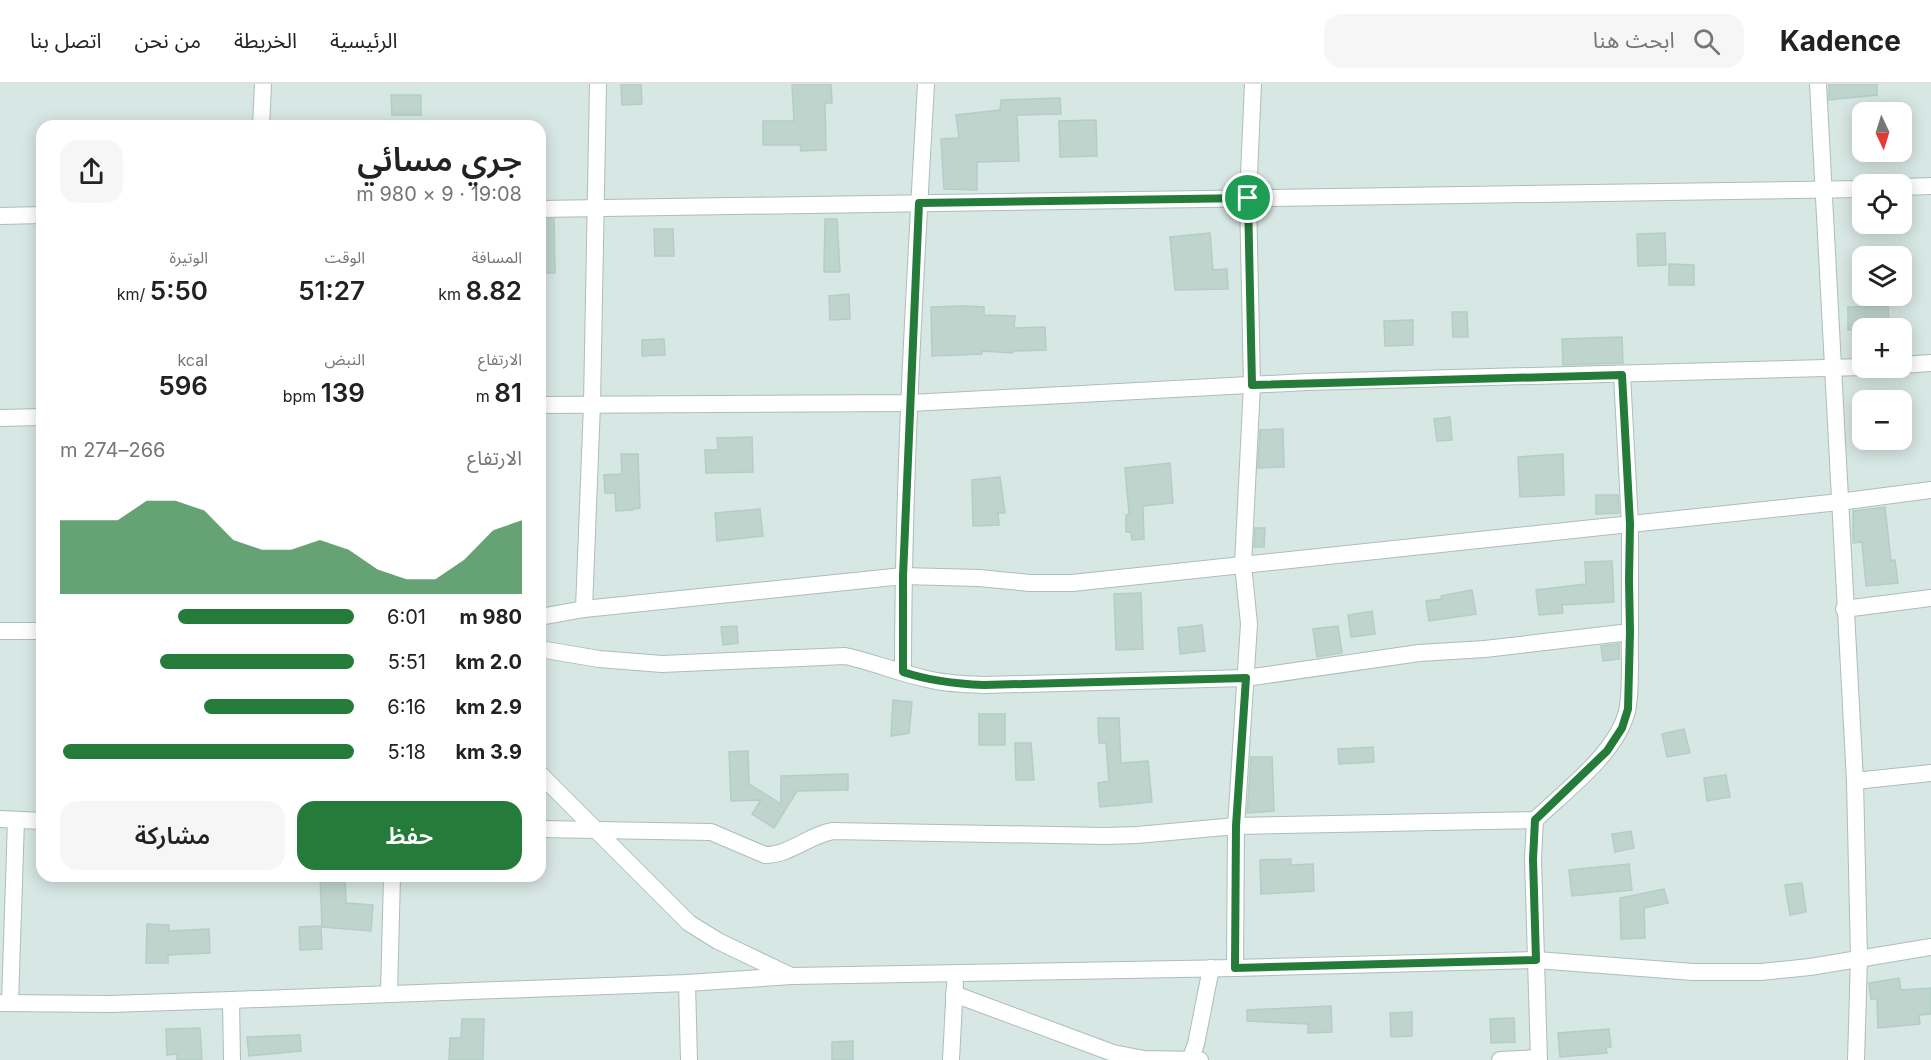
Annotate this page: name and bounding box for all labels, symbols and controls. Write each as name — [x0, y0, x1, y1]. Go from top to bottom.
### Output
search box — [1324, 14, 1744, 68]
text: Kadence — [1780, 24, 1901, 58]
icon: search — [1690, 25, 1723, 58]
text: ابحث هنا — [1593, 27, 1675, 53]
text: اتصل بنا — [30, 28, 101, 53]
text: من نحن — [134, 28, 201, 53]
text: الخريطة — [234, 28, 297, 53]
text: الرئيسية — [330, 28, 397, 53]
north arrow — [1852, 102, 1912, 162]
map controls — [1852, 102, 1912, 450]
text: جري مسائي — [357, 139, 522, 179]
button: share — [60, 140, 123, 203]
pin — [1222, 172, 1273, 223]
button: locate — [1852, 174, 1912, 234]
icon: arrive — [1231, 181, 1264, 214]
text: 19:08 · 9 × 980 m — [356, 182, 522, 206]
button: layers — [1852, 246, 1912, 306]
text: الوتيرة — [170, 247, 208, 267]
text: الوقت — [325, 247, 365, 267]
text: المسافة — [472, 247, 522, 267]
text: 5:50 — [150, 275, 208, 306]
text: 51:27 — [298, 275, 365, 306]
text: 8.82 — [465, 275, 522, 306]
text: /km — [117, 284, 150, 304]
text: km — [438, 284, 465, 304]
button: + — [1852, 318, 1912, 378]
text: النبض — [324, 349, 365, 369]
text: الارتفاع — [478, 349, 522, 369]
text: kcal — [177, 350, 208, 370]
text: 596 — [158, 370, 208, 401]
text: 139 — [321, 377, 365, 408]
text: 81 — [494, 377, 522, 408]
text: bpm — [283, 386, 321, 406]
text: m — [476, 386, 494, 406]
button: − — [1852, 390, 1912, 450]
text: 266–274 m — [60, 438, 165, 462]
text: الارتفاع — [467, 446, 522, 470]
text: 6:01 — [387, 605, 426, 629]
text: 980 m — [459, 605, 522, 629]
text: 5:51 — [388, 650, 426, 674]
text: 2.0 km — [455, 650, 522, 674]
text: 6:16 — [387, 695, 426, 719]
text: 2.9 km — [455, 695, 522, 719]
text: 5:18 — [388, 740, 426, 764]
text: 3.9 km — [455, 740, 522, 764]
button: مشاركة — [60, 801, 285, 870]
button: حفظ — [297, 801, 522, 870]

